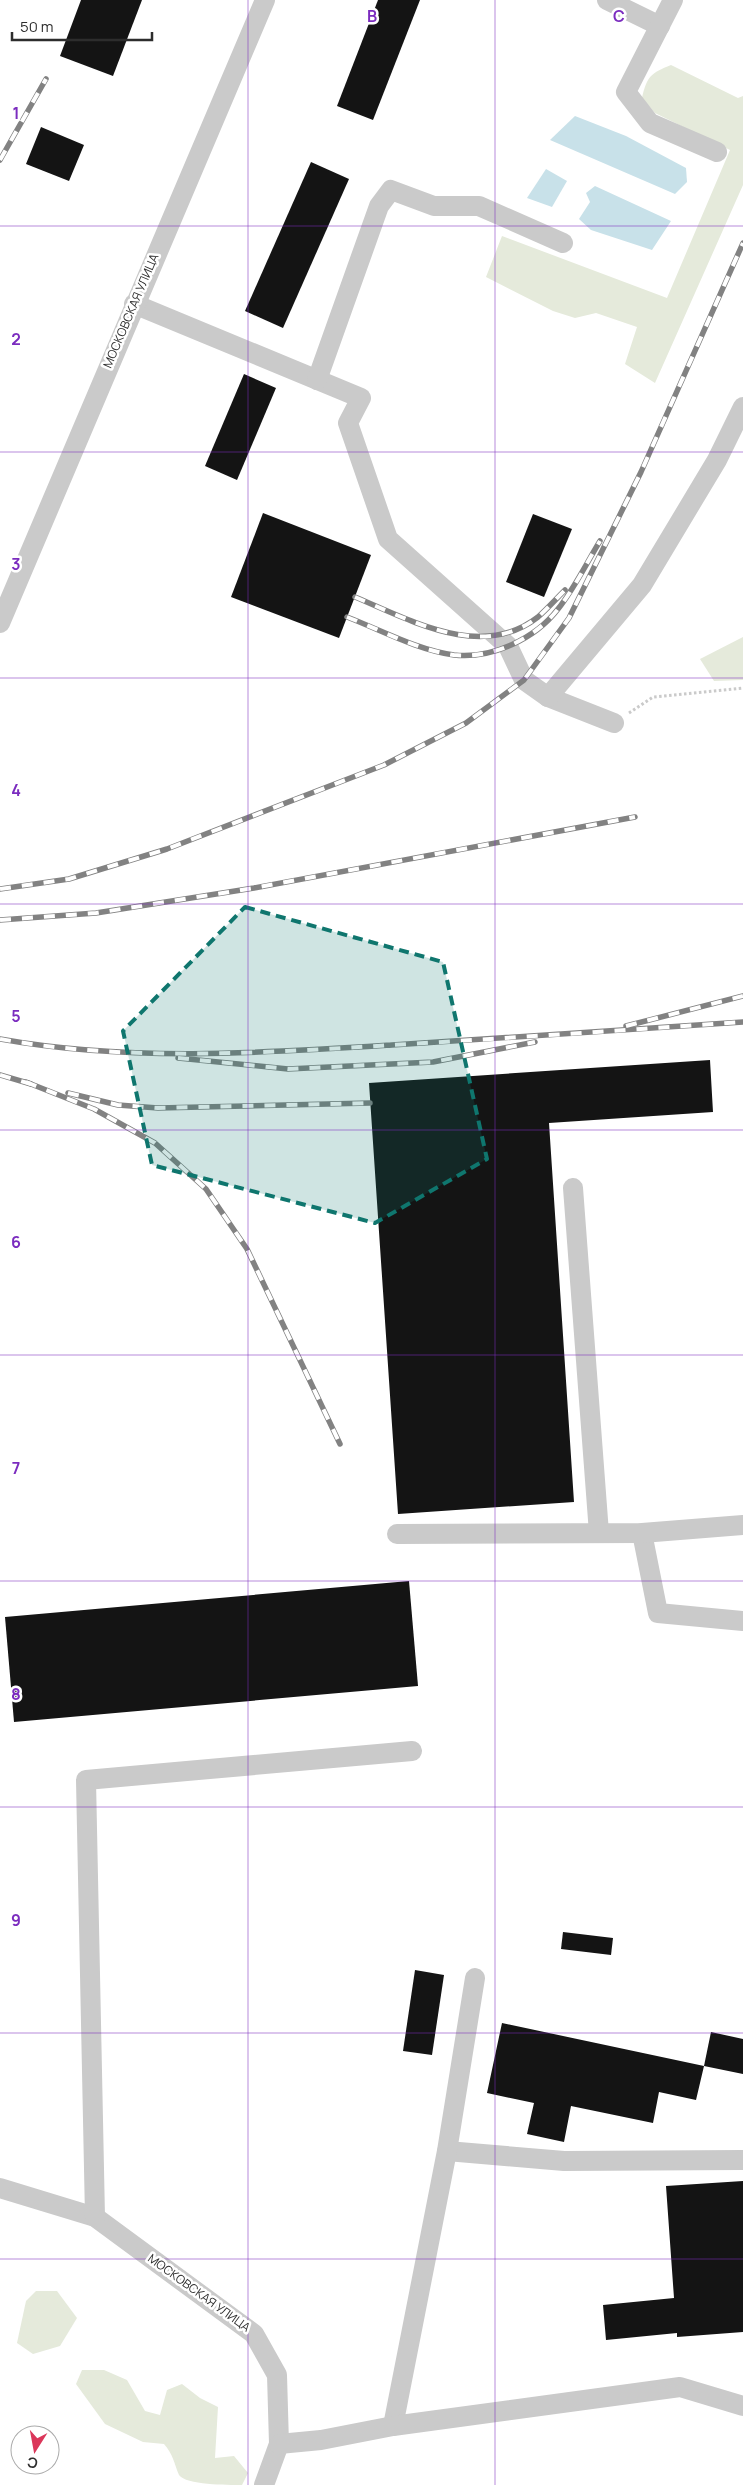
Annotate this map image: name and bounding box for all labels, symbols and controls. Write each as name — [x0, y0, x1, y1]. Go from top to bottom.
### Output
text: B — [367, 5, 377, 27]
text: C — [613, 5, 625, 27]
scale bar — [12, 10, 152, 42]
text: 50 m — [20, 16, 54, 37]
text: 1 — [12, 102, 20, 124]
street label: МОСКОВСКАЯ УЛИЦА — [99, 251, 163, 371]
text: 2 — [11, 328, 21, 350]
text: 3 — [11, 553, 21, 575]
text: 4 — [11, 779, 21, 801]
text: 5 — [11, 1005, 21, 1027]
text: 6 — [11, 1231, 21, 1253]
text: 7 — [12, 1457, 20, 1479]
text: 8 — [11, 1683, 21, 1705]
text: 9 — [11, 1909, 21, 1931]
street label: МОСКОВСКАЯ УЛИЦА — [145, 2250, 254, 2336]
north arrow — [10, 2425, 60, 2475]
text: С — [26, 2453, 39, 2474]

